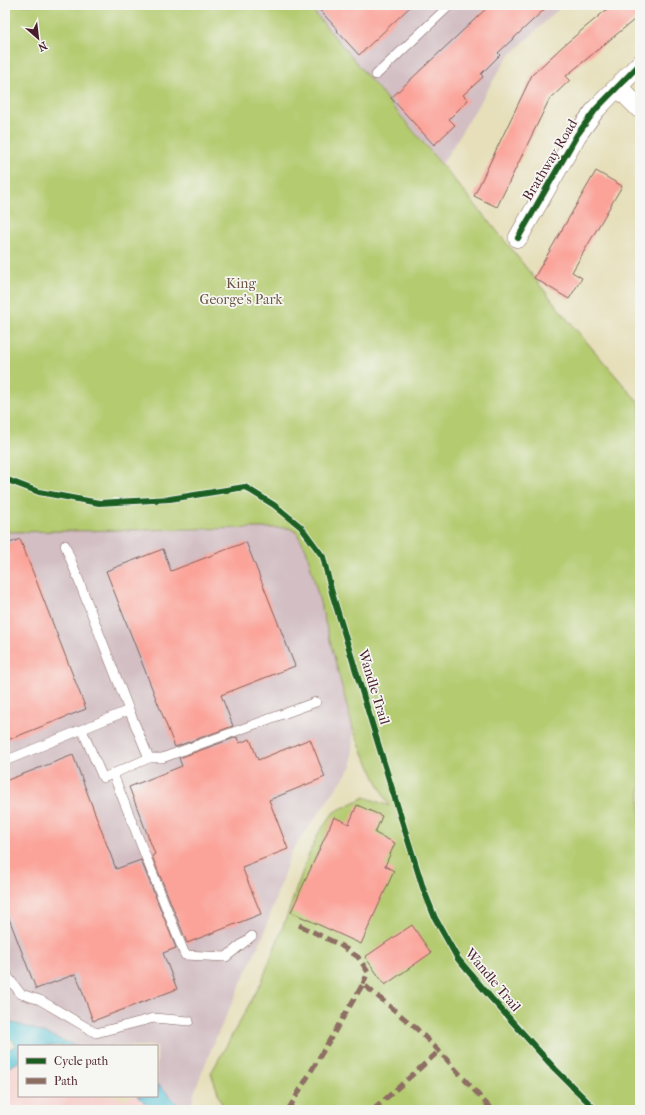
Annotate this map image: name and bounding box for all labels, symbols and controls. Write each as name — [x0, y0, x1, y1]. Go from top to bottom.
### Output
north arrow — [18, 18, 58, 58]
text: N — [35, 39, 49, 54]
street label: Brathway Road — [519, 116, 581, 204]
park label: King George's Park — [199, 275, 283, 308]
street label: Wandle Trail — [354, 646, 394, 727]
street label: Wandle Trail — [461, 944, 525, 1015]
legend — [18, 1045, 158, 1097]
text: Cycle path — [54, 1054, 109, 1068]
text: Path — [54, 1074, 78, 1088]

